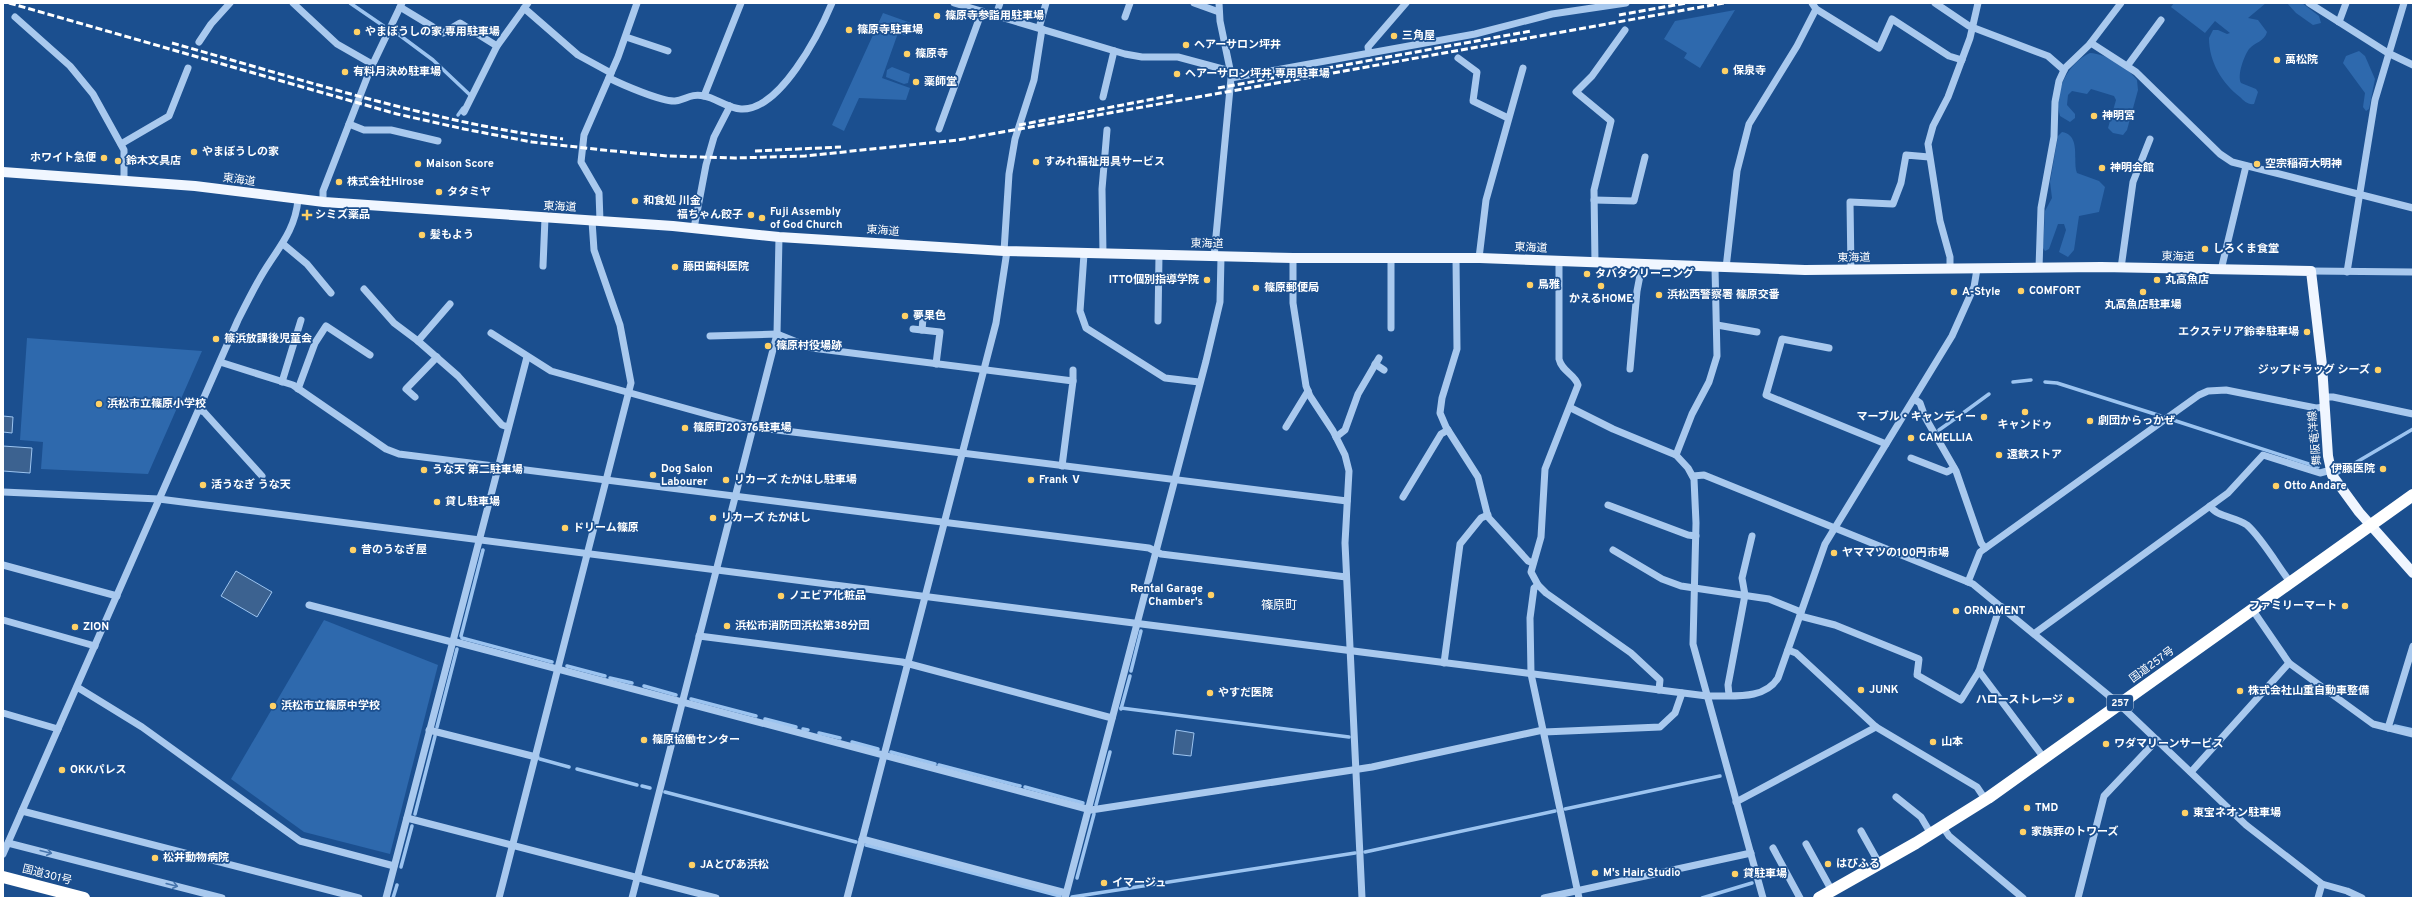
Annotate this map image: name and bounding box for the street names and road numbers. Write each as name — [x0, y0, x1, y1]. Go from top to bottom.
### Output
street label: 東海道 — [222, 171, 256, 189]
street label: 東海道 — [543, 199, 577, 215]
street label: 東海道 — [866, 223, 900, 239]
street label: 東海道 — [1190, 237, 1224, 251]
street label: 東海道 — [1514, 240, 1548, 256]
street label: 東海道 — [2161, 250, 2195, 264]
street label: 東海道 — [1837, 251, 1871, 265]
street label: 舞阪竜洋線 — [2306, 410, 2324, 466]
street label: 国道257号 — [2127, 644, 2177, 686]
road number: 257 — [2107, 695, 2133, 711]
street label: 国道301号 — [21, 862, 73, 888]

